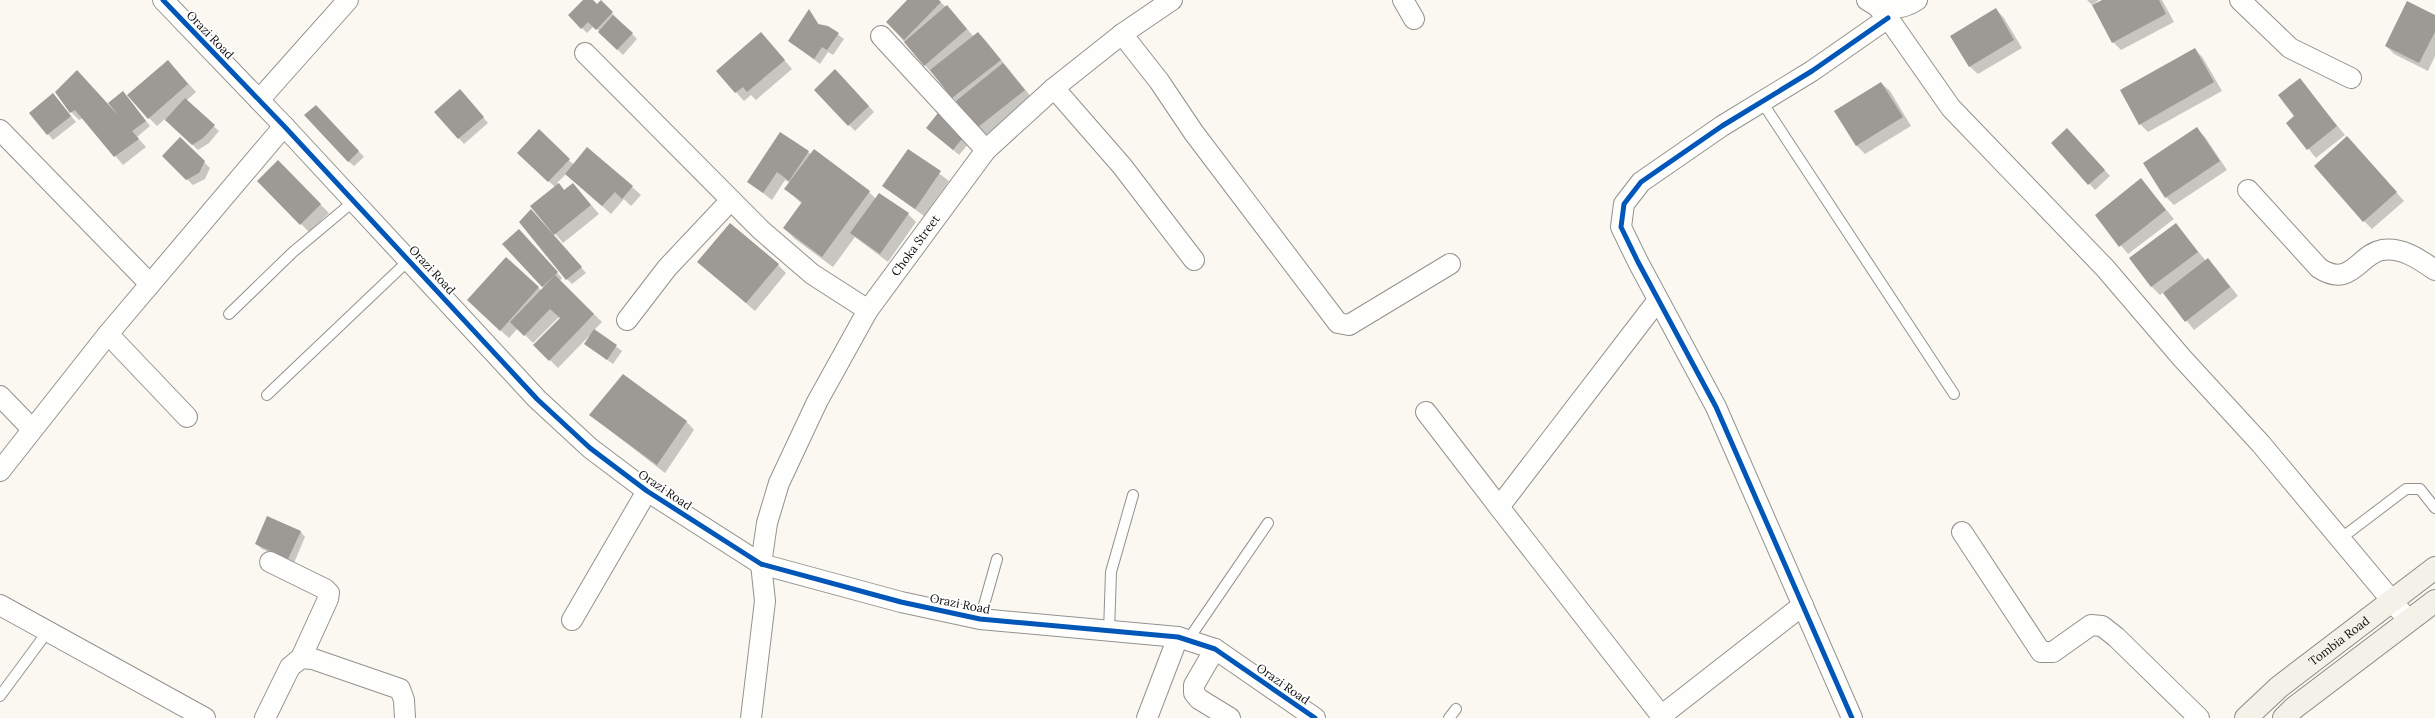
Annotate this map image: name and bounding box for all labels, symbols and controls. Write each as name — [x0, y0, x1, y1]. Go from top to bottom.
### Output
street label: Orazi Road — [184, 7, 237, 62]
street label: Choka Street — [888, 211, 943, 279]
street label: Orazi Road — [406, 242, 459, 297]
street label: Orazi Road — [636, 466, 695, 513]
street label: Orazi Road — [929, 590, 992, 617]
street label: Tombia Road — [2306, 613, 2372, 669]
street label: Orazi Road — [1254, 660, 1313, 707]

